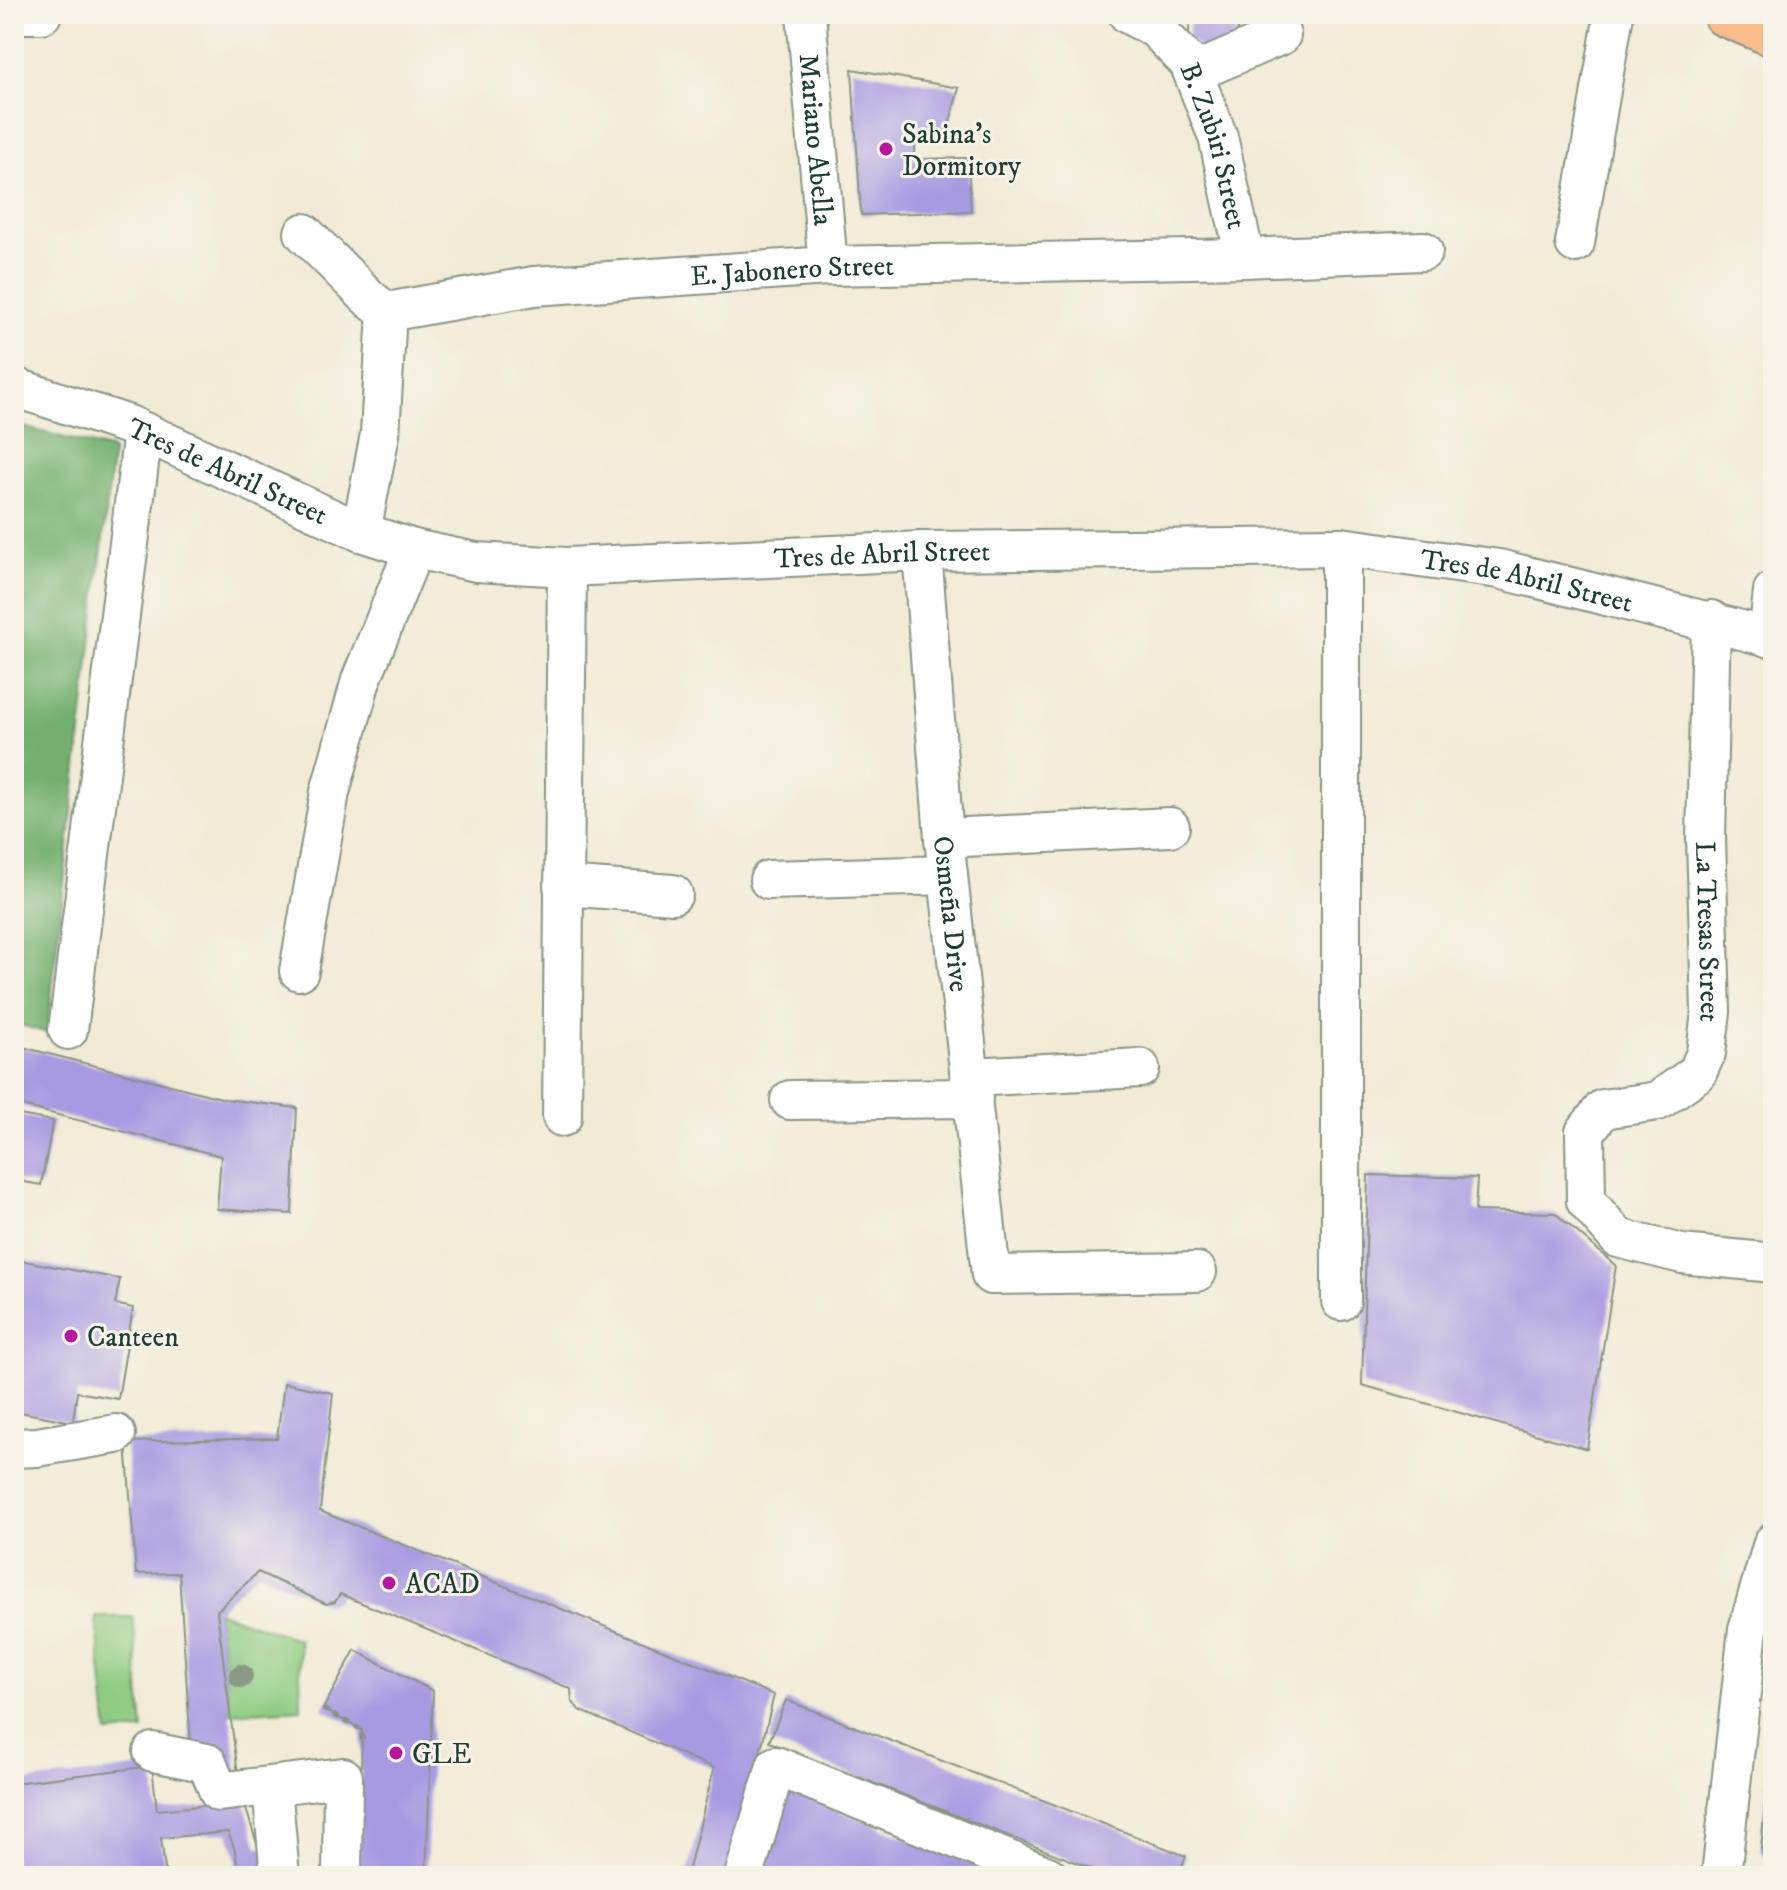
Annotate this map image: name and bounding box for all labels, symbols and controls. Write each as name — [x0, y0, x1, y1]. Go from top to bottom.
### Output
street label: Mariano Abella — [791, 52, 840, 227]
street label: B. Zubiri Street — [1172, 58, 1254, 232]
place label: Sabina's Dormitory — [902, 117, 1022, 184]
marker: Sabina's Dormitory — [877, 140, 895, 158]
street label: E. Jabonero Street — [689, 249, 894, 294]
street label: Tres de Abril Street — [122, 411, 333, 533]
street label: Tres de Abril Street — [773, 534, 990, 577]
street label: Tres de Abril Street — [1418, 542, 1636, 621]
street label: Osmeña Drive — [925, 834, 976, 994]
street label: La Tresas Street — [1687, 841, 1727, 1024]
place label: Canteen — [87, 1320, 179, 1355]
marker: Canteen — [62, 1327, 80, 1345]
place label: ACAD — [405, 1567, 480, 1602]
marker: ACAD — [380, 1574, 398, 1592]
place label: GLE — [412, 1737, 472, 1772]
marker: GLE — [387, 1744, 405, 1762]

